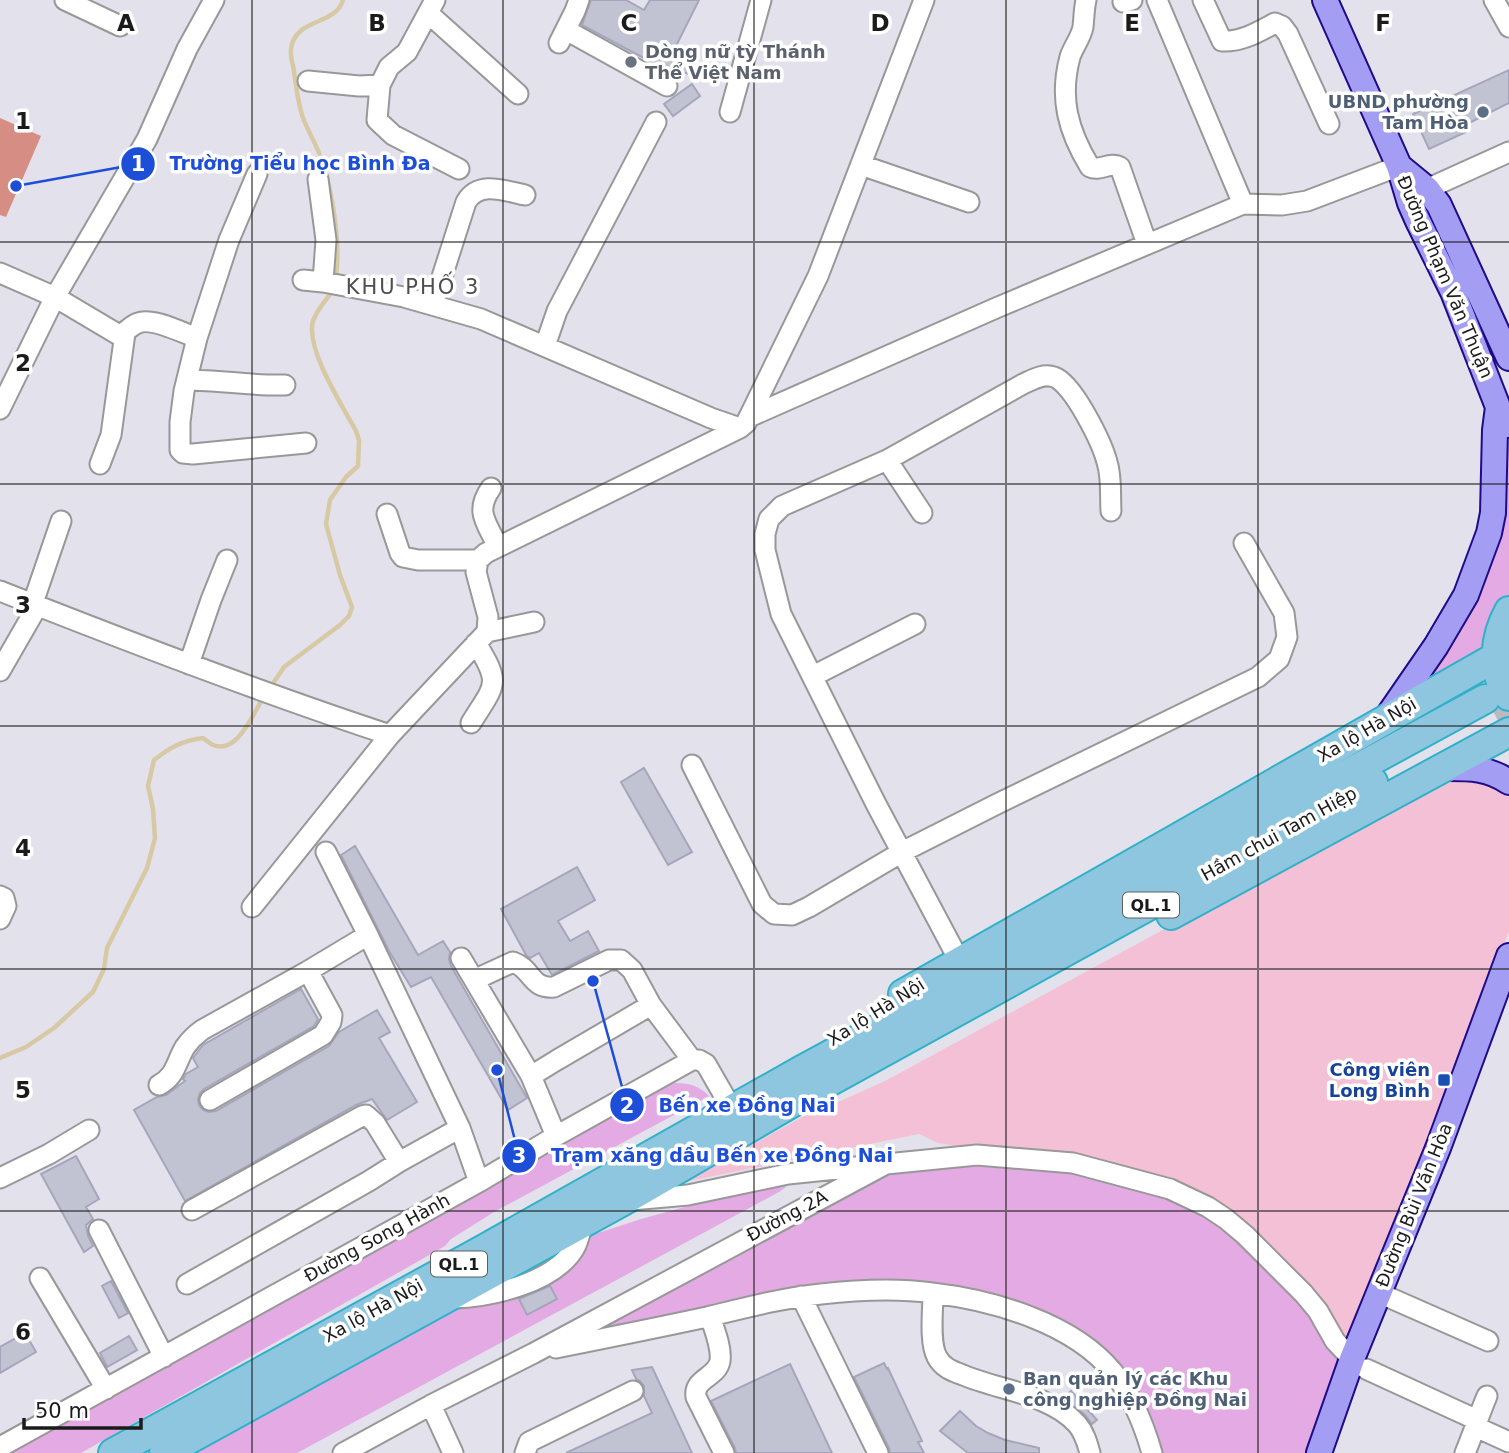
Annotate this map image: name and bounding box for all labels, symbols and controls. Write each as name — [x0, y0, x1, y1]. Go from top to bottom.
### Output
text: A — [117, 10, 135, 36]
text: B — [368, 10, 386, 36]
text: C — [621, 10, 637, 36]
text: D — [870, 10, 890, 36]
text: E — [1124, 10, 1140, 36]
text: F — [1375, 10, 1391, 36]
place label: Dòng nữ tỳ Thánh Thể Việt Nam — [645, 41, 826, 83]
marker: Dòng nữ tỳ Thánh Thể Việt Nam — [623, 54, 639, 70]
place label: UBND phường Tam Hòa — [1328, 91, 1469, 133]
marker: UBND phường Tam Hòa — [1475, 104, 1491, 120]
text: 1 — [15, 108, 31, 134]
callout: Trường Tiểu học Bình Đa — [120, 144, 444, 184]
text: 1 — [131, 152, 145, 176]
text: Trường Tiểu học Bình Đa — [170, 152, 430, 174]
street label: Đường Phạm Văn Thuận — [1393, 172, 1498, 381]
district label: KHU PHỐ 3 — [346, 271, 480, 299]
text: 2 — [15, 350, 31, 376]
text: 3 — [15, 592, 31, 618]
street label: Xa lộ Hà Nội — [1314, 693, 1420, 766]
street label: Hầm chui Tam Hiệp — [1197, 782, 1360, 885]
text: 4 — [15, 835, 31, 861]
road number: QL.1 — [1123, 892, 1179, 917]
street label: Xa lộ Hà Nội — [823, 973, 928, 1050]
place label: Công viên Long Bình — [1329, 1059, 1430, 1101]
marker: Công viên Long Bình — [1436, 1072, 1452, 1088]
text: 5 — [15, 1077, 31, 1103]
callout: Bến xe Đồng Nai — [610, 1085, 850, 1125]
text: 2 — [620, 1094, 634, 1118]
text: Bến xe Đồng Nai — [658, 1094, 836, 1116]
street label: Đường Bùi Văn Hòa — [1371, 1120, 1456, 1290]
callout: Trạm xăng dầu Bến xe Đồng Nai — [502, 1136, 907, 1176]
text: 3 — [512, 1144, 526, 1168]
text: Trạm xăng dầu Bến xe Đồng Nai — [551, 1144, 893, 1166]
street label: Đường 2A — [743, 1185, 831, 1246]
street label: Đường Song Hành — [300, 1189, 453, 1286]
road number: QL.1 — [431, 1252, 487, 1276]
street label: Xa lộ Hà Nội — [319, 1275, 426, 1347]
text: 6 — [15, 1319, 31, 1345]
place label: Ban quản lý các Khu công nghiệp Đồng Nai — [1023, 1368, 1247, 1410]
marker: Ban quản lý các Khu công nghiệp Đồng Nai — [1001, 1381, 1017, 1397]
scale bar — [24, 1386, 142, 1430]
text: 50 m — [35, 1399, 89, 1423]

